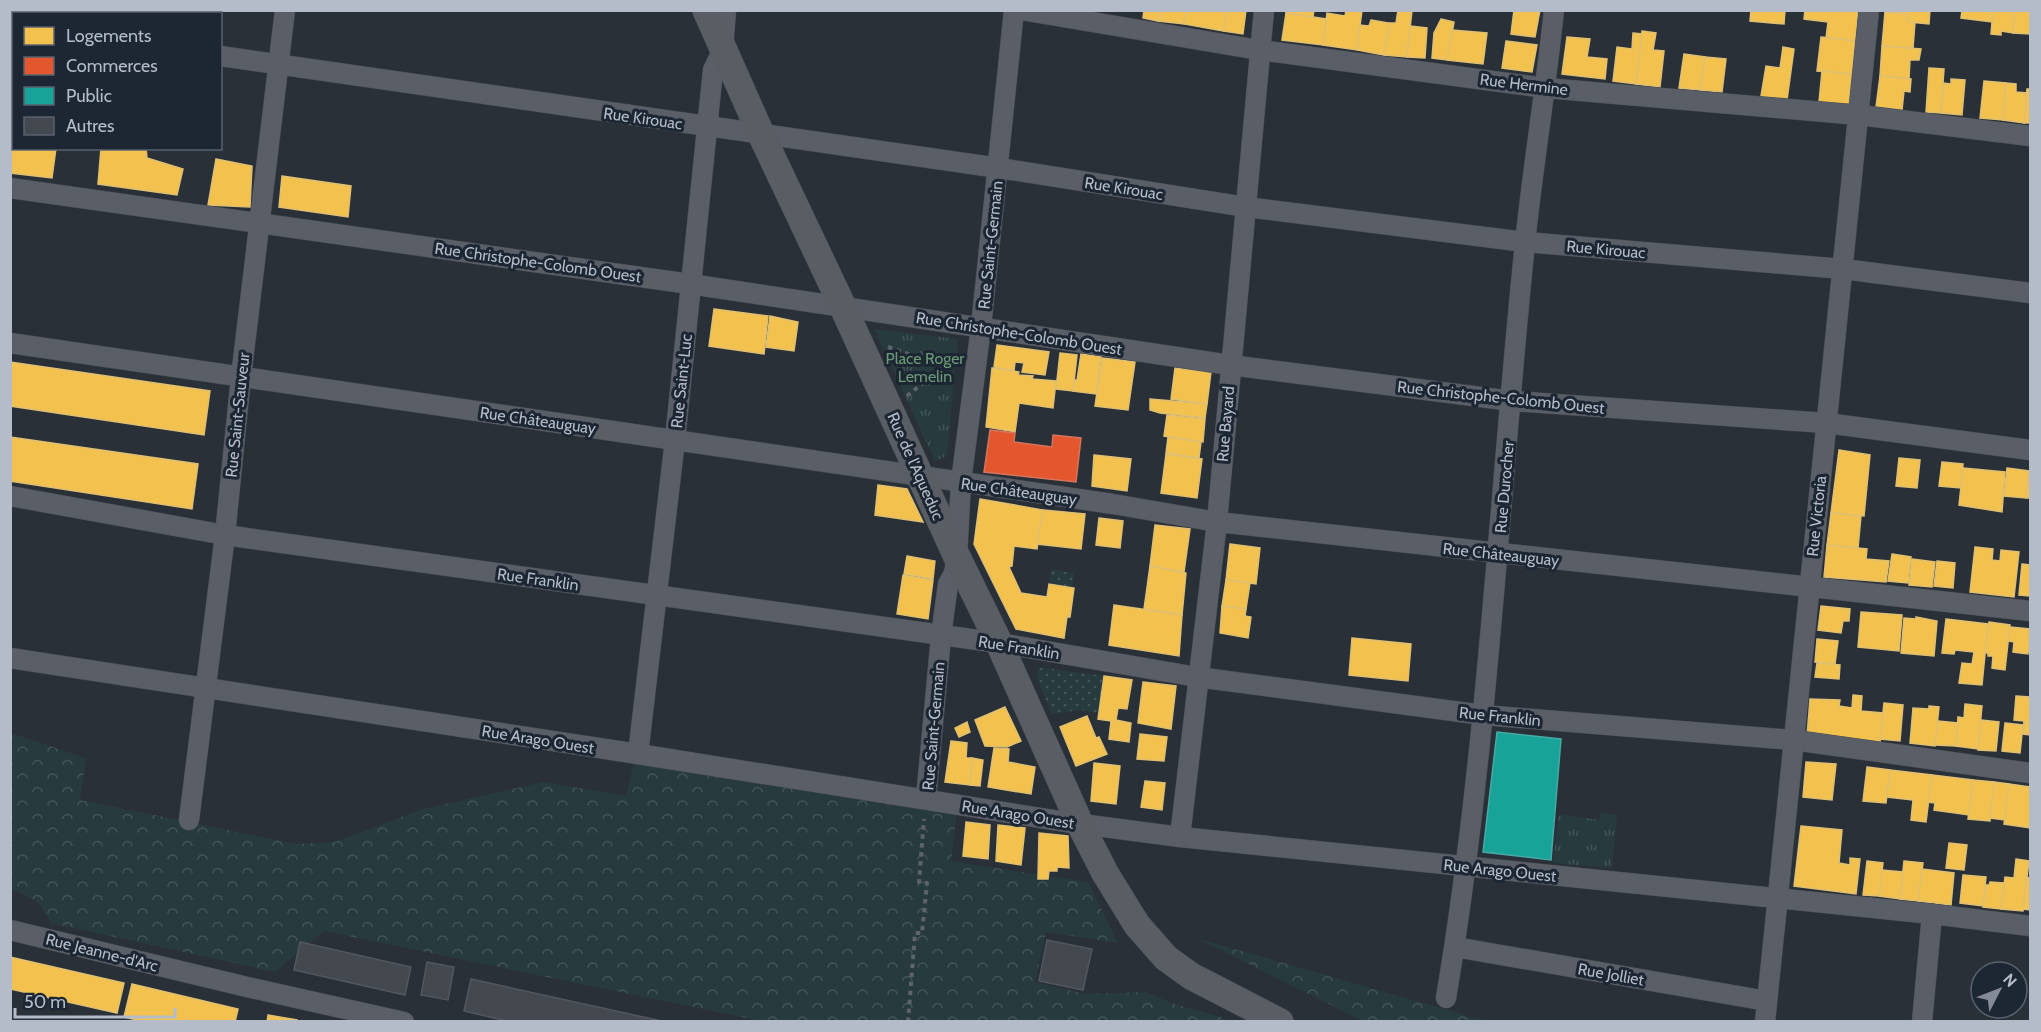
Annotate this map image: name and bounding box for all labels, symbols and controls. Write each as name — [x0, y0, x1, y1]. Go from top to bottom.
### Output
legend — [12, 12, 222, 150]
text: Logements — [66, 25, 151, 47]
text: Commerces — [66, 55, 158, 77]
street label: Rue Hermine — [1479, 70, 1569, 99]
text: Public — [66, 85, 112, 107]
street label: Rue Kirouac — [602, 104, 684, 133]
text: Autres — [66, 115, 115, 137]
street label: Rue Kirouac — [1083, 173, 1165, 204]
street label: Rue Saint-Germain — [974, 180, 1007, 310]
street label: Rue Kirouac — [1566, 237, 1646, 262]
street label: Rue Christophe-Colomb Ouest — [434, 239, 643, 286]
street label: Rue Christophe-Colomb Ouest — [915, 308, 1124, 359]
street label: Rue Saint-Luc — [667, 333, 696, 429]
park label: Place Roger Lemelin — [886, 349, 965, 386]
street label: Rue Saint-Sauveur — [221, 351, 254, 479]
street label: Rue Christophe-Colomb Ouest — [1396, 377, 1606, 418]
street label: Rue Bayard — [1213, 385, 1238, 463]
street label: Rue Châteauguay — [479, 403, 597, 438]
street label: Rue de l'Aqueduc — [883, 409, 948, 523]
street label: Rue Durocher — [1491, 439, 1518, 534]
street label: Rue Châteauguay — [960, 474, 1078, 509]
street label: Rue Victoria — [1803, 474, 1830, 557]
street label: Rue Châteauguay — [1442, 539, 1560, 570]
street label: Rue Franklin — [496, 564, 580, 595]
street label: Rue Franklin — [977, 632, 1061, 663]
street label: Rue Saint-Germain — [918, 661, 949, 791]
street label: Rue Franklin — [1458, 703, 1542, 730]
street label: Rue Arago Ouest — [480, 721, 596, 758]
street label: Rue Arago Ouest — [960, 796, 1076, 833]
street label: Rue Arago Ouest — [1443, 855, 1558, 886]
street label: Rue Jeanne-d'Arc — [44, 929, 160, 976]
street label: Rue Jolliet — [1576, 959, 1646, 990]
north arrow — [1969, 960, 2029, 1020]
text: N — [1999, 970, 2021, 991]
scale bar — [15, 981, 176, 1019]
text: 50 m — [24, 991, 66, 1013]

